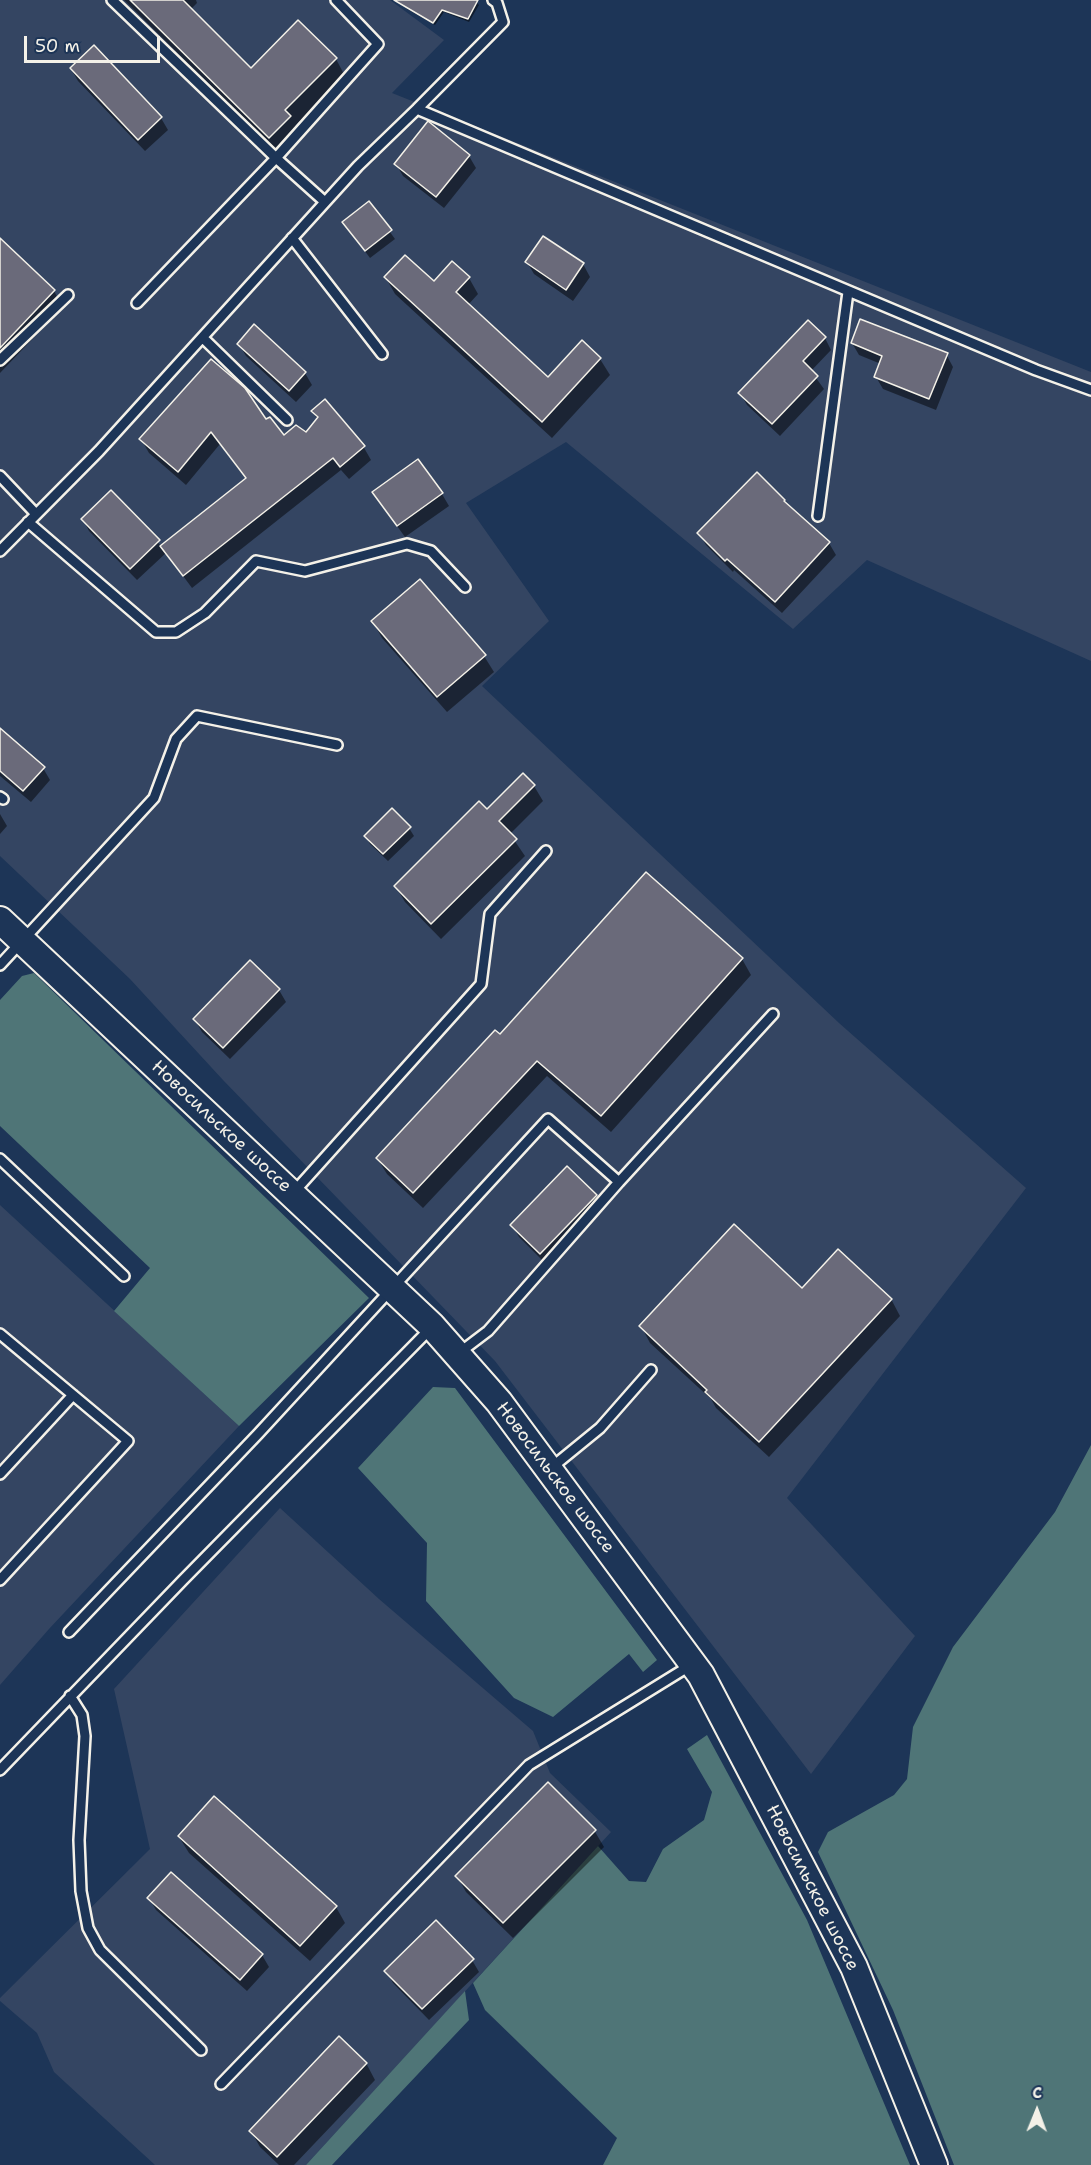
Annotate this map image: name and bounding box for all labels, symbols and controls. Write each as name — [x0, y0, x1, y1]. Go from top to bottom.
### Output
scale bar — [27, 24, 164, 62]
text: 50 m — [35, 34, 80, 58]
street label: Новосильское шоссе — [147, 1057, 295, 1197]
street label: Новосильское шоссе — [491, 1398, 619, 1558]
street label: Новосильское шоссе — [761, 1801, 863, 1975]
north arrow — [1007, 2081, 1067, 2141]
text: С — [1032, 2082, 1042, 2103]

